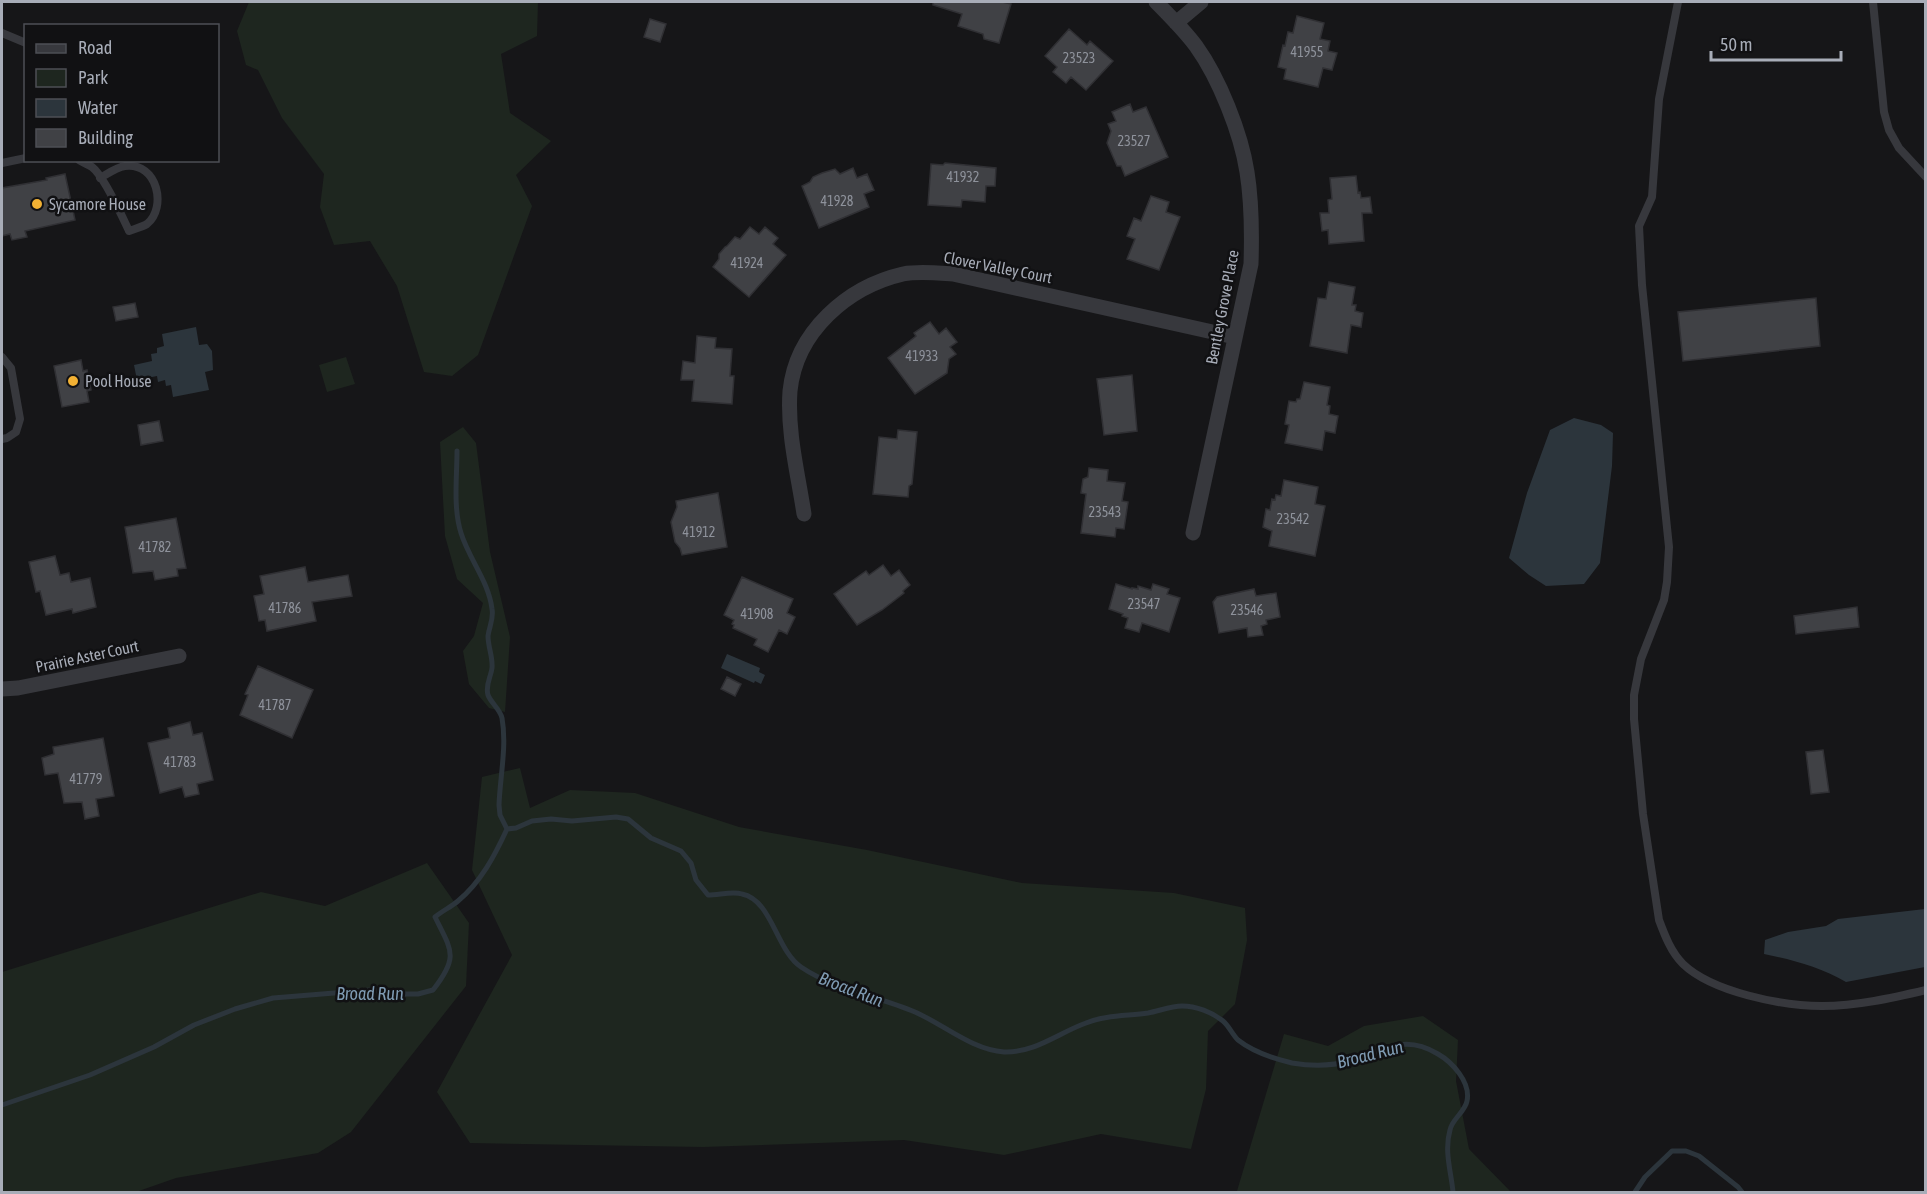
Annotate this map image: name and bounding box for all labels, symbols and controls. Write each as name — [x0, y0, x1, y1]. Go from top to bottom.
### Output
legend — [24, 24, 219, 162]
scale bar — [1711, 24, 1842, 62]
text: 50 m — [1720, 34, 1752, 55]
text: Road — [78, 37, 112, 58]
house number: 41955 — [1291, 44, 1323, 60]
house number: 23523 — [1063, 50, 1095, 66]
text: Park — [78, 67, 108, 88]
text: Water — [78, 97, 118, 118]
text: Building — [78, 127, 133, 148]
house number: 23527 — [1118, 133, 1150, 149]
house number: 41932 — [947, 169, 979, 185]
house number: 41928 — [821, 193, 854, 209]
place label: Sycamore House — [49, 195, 146, 214]
marker: Sycamore House — [30, 197, 44, 211]
street label: Clover Valley Court — [942, 248, 1054, 287]
street label: Bentley Grove Place — [1202, 248, 1243, 366]
house number: 41924 — [731, 255, 764, 271]
house number: 41933 — [906, 348, 938, 364]
place label: Pool House — [85, 372, 152, 390]
marker: Pool House — [66, 374, 80, 388]
house number: 23543 — [1089, 504, 1121, 520]
house number: 23542 — [1277, 511, 1309, 527]
house number: 41912 — [683, 524, 715, 540]
house number: 41782 — [139, 539, 171, 555]
house number: 23547 — [1128, 596, 1160, 612]
house number: 41786 — [269, 600, 302, 616]
house number: 23546 — [1231, 602, 1264, 618]
house number: 41908 — [741, 606, 774, 622]
street label: Prairie Aster Court — [34, 636, 141, 676]
house number: 41787 — [259, 697, 291, 713]
house number: 41783 — [164, 754, 196, 770]
house number: 41779 — [70, 771, 102, 787]
water label: Broad Run — [816, 967, 887, 1011]
water label: Broad Run — [336, 983, 404, 1004]
water label: Broad Run — [1335, 1036, 1406, 1072]

